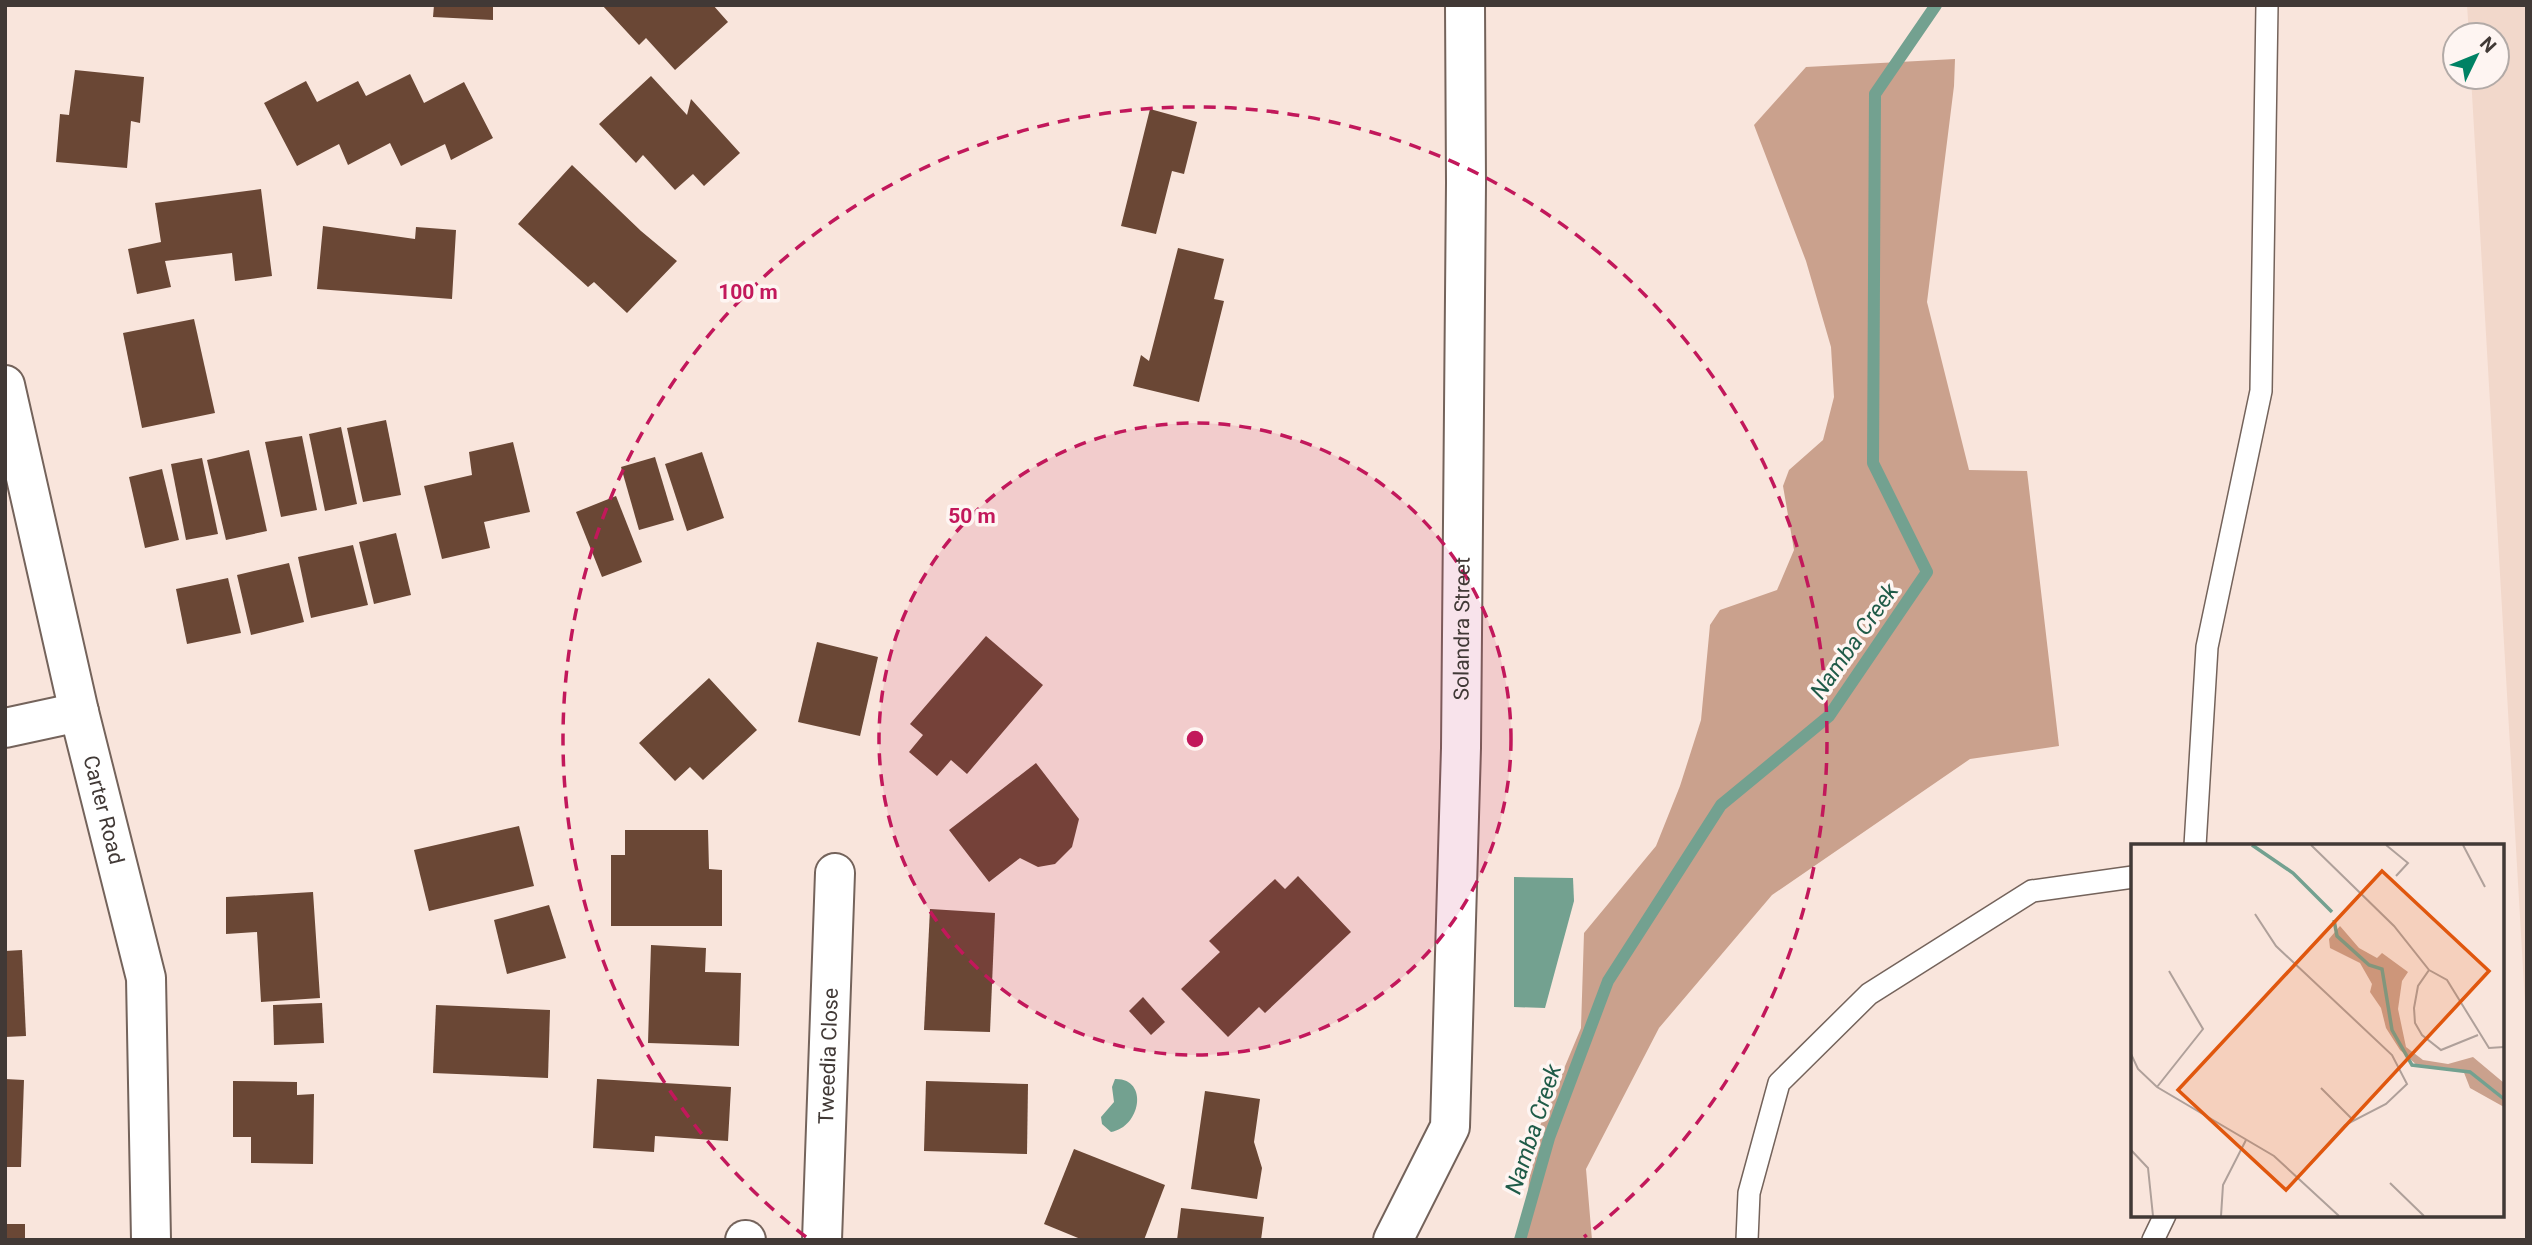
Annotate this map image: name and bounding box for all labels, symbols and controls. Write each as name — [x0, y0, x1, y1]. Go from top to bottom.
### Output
north arrow — [2441, 21, 2511, 91]
text: N — [2475, 32, 2501, 57]
text: 100 m — [718, 280, 778, 304]
text: 50 m — [948, 504, 996, 528]
street label: Solandra Street — [1449, 557, 1475, 700]
water label: Namba Creek — [1805, 578, 1905, 704]
centre of rings — [1183, 727, 1207, 751]
street label: Carter Road — [78, 753, 129, 867]
inset map — [2131, 844, 2504, 1217]
street label: Tweedia Close — [814, 988, 843, 1125]
water label: Namba Creek — [1500, 1060, 1567, 1197]

